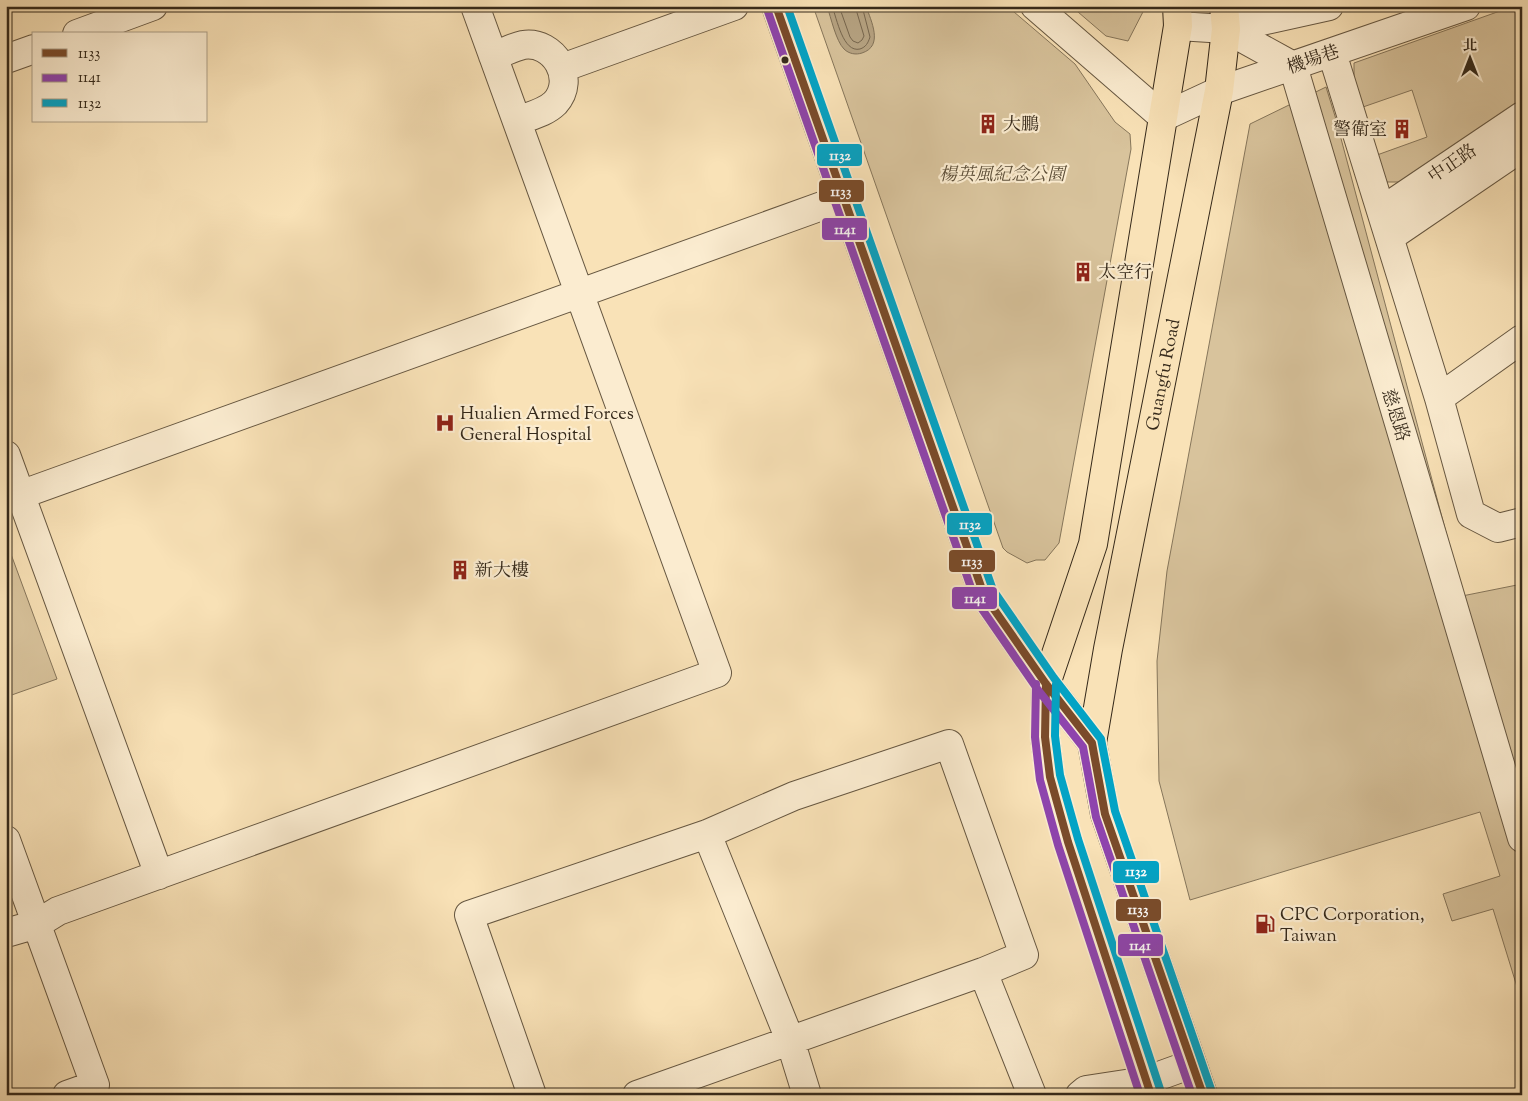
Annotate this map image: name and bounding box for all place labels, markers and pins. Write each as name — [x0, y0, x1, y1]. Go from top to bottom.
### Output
unlabelled marker — [780, 55, 790, 65]
building icon: 大鵬 — [977, 113, 999, 135]
place label: 大鵬 — [1003, 113, 1039, 139]
place label: 警衛室 — [1333, 118, 1387, 144]
building icon: 警衛室 — [1391, 118, 1413, 140]
building icon: 太空行 — [1072, 261, 1094, 283]
place label: 太空行 — [1098, 261, 1152, 287]
place label: Hualien Armed Forces General Hospital — [460, 402, 634, 449]
hospital icon: Hualien Armed Forces General Hospital — [434, 412, 456, 434]
building icon: 新大樓 — [449, 559, 471, 581]
place label: 新大樓 — [475, 559, 529, 585]
place label: CPC Corporation, Taiwan — [1280, 903, 1425, 950]
fuel station icon: CPC Corporation, Taiwan — [1254, 913, 1276, 935]

